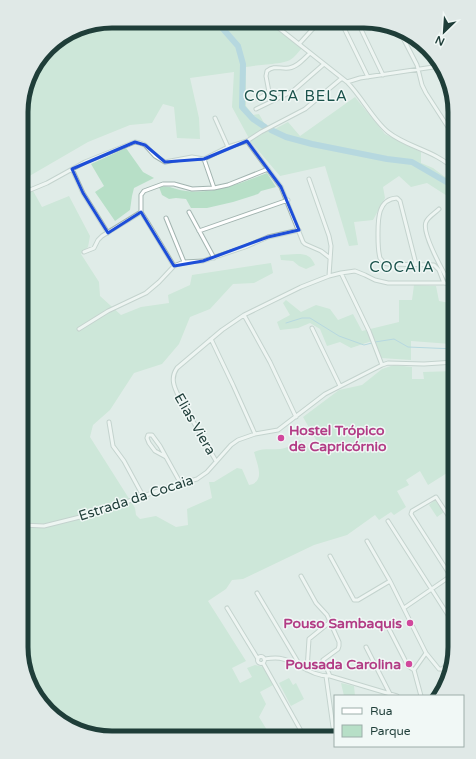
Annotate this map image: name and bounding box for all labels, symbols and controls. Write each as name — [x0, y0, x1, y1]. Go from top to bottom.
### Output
north arrow — [424, 12, 464, 52]
text: N — [433, 33, 447, 48]
district label: COSTA BELA — [244, 87, 348, 105]
district label: COCAIA — [369, 258, 435, 276]
street label: Elias Viera — [171, 390, 219, 458]
place label: Hostel Trópico de Capricórnio — [289, 422, 387, 455]
marker: Hostel Trópico de Capricórnio — [276, 433, 286, 443]
street label: Estrada da Cocaia — [77, 471, 195, 525]
place label: Pouso Sambaquis — [283, 615, 402, 632]
marker: Pouso Sambaquis — [405, 618, 415, 628]
place label: Pousada Carolina — [285, 656, 401, 673]
marker: Pousada Carolina — [404, 659, 414, 669]
legend — [334, 695, 464, 747]
text: Rua — [370, 704, 393, 718]
text: Parque — [370, 724, 411, 738]

